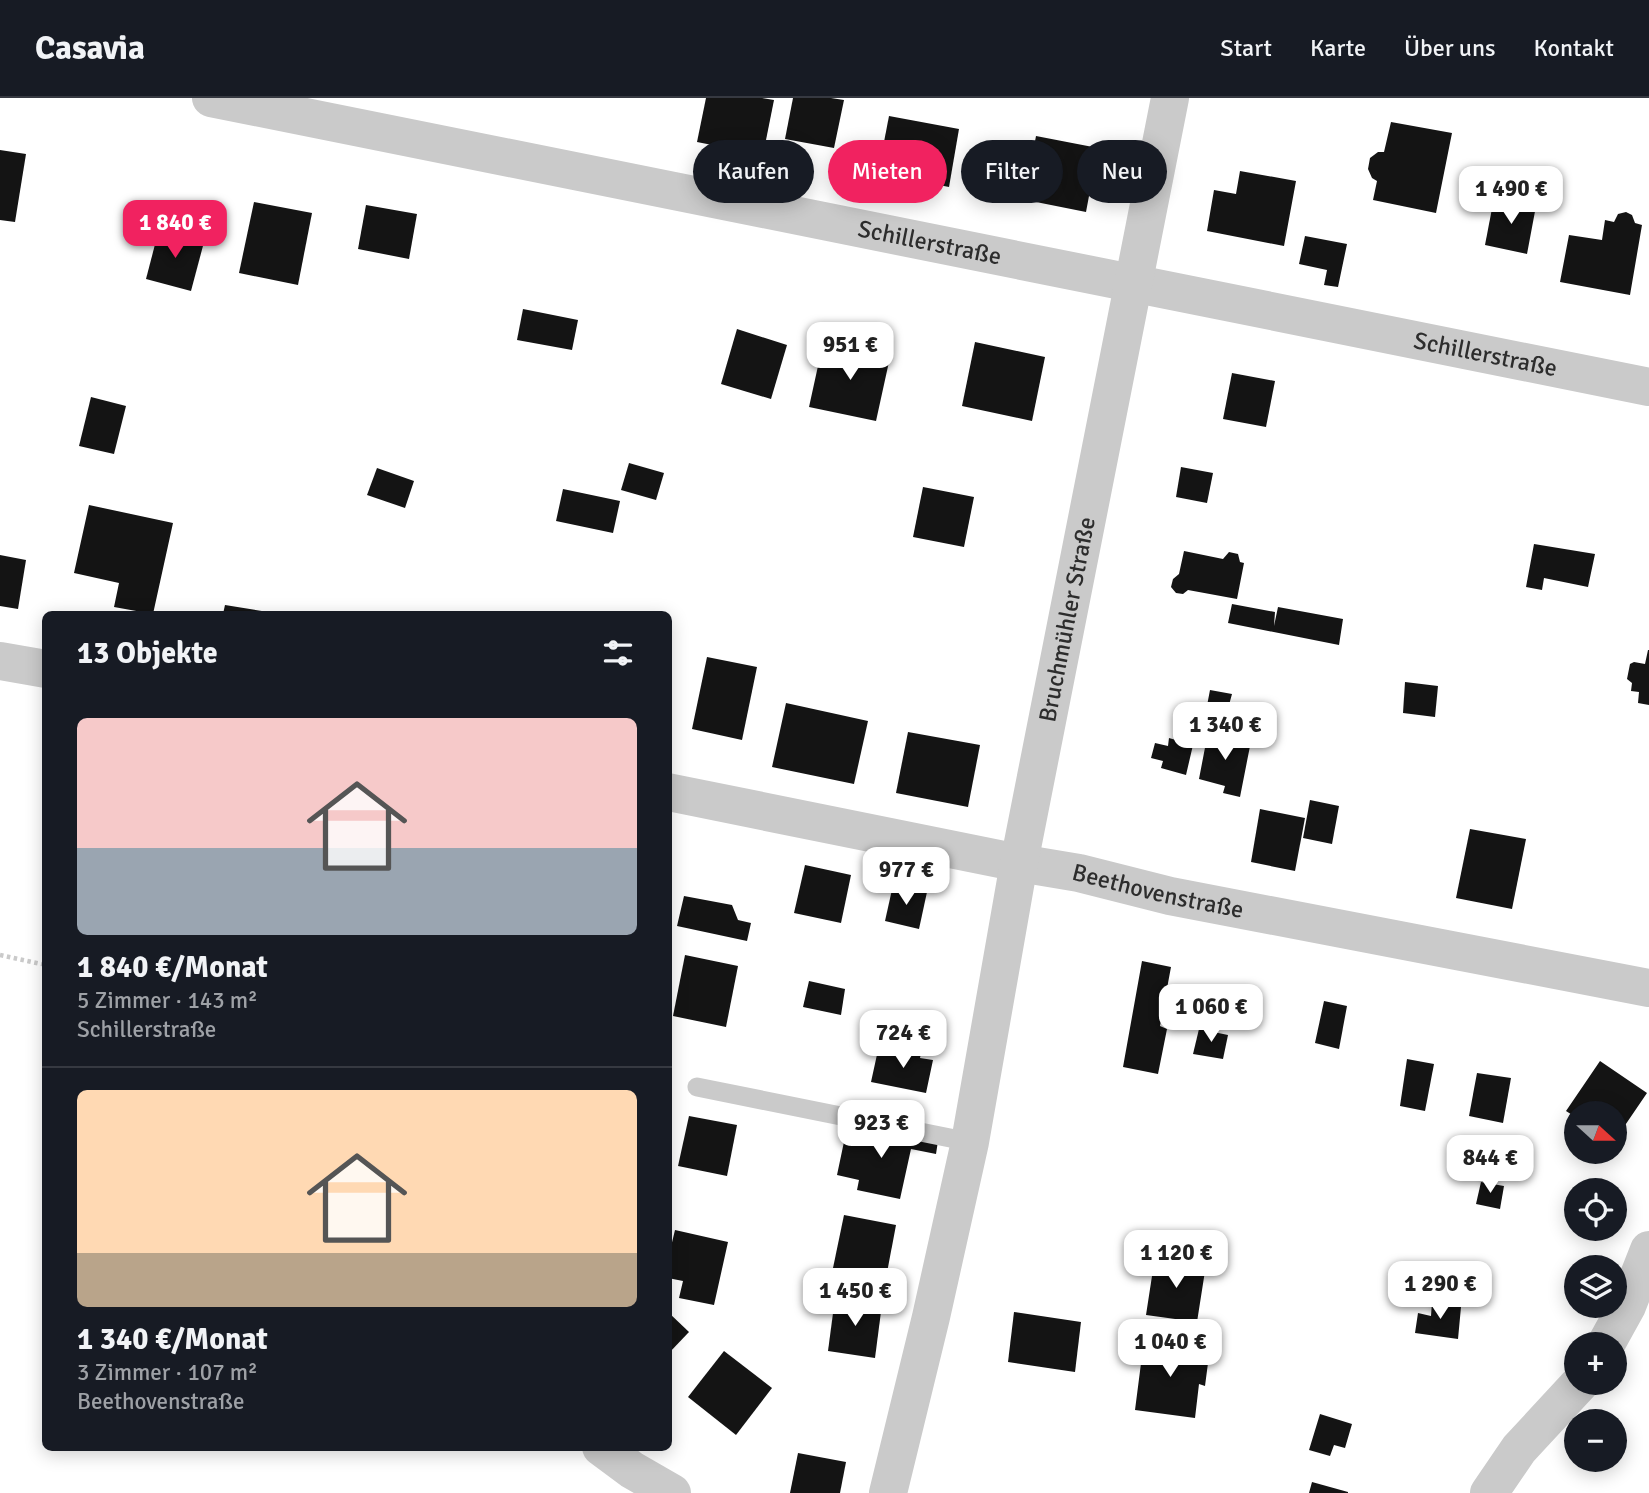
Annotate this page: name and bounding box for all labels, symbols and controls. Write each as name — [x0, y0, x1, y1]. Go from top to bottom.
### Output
text: Casavia — [35, 28, 145, 69]
text: Start — [1220, 33, 1272, 63]
text: Karte — [1310, 33, 1366, 63]
text: Über uns — [1404, 33, 1496, 63]
text: Kontakt — [1534, 33, 1614, 63]
chip: Kaufen — [693, 140, 814, 203]
chip: Mieten — [828, 140, 947, 203]
chip: Filter — [961, 140, 1063, 203]
chip: Neu — [1077, 140, 1167, 203]
pin: 1 490 € — [1446, 166, 1576, 226]
text: 1 490 € — [1475, 174, 1547, 203]
pin: 1 840 € — [110, 200, 240, 260]
text: 1 840 € — [139, 208, 211, 237]
street label: Schillerstraße — [855, 213, 1004, 271]
pin: 951 € — [801, 322, 899, 382]
street label: Schillerstraße — [1411, 325, 1560, 383]
text: 951 € — [823, 330, 877, 359]
street label: Bruchmühler Straße — [1032, 514, 1102, 725]
icon: filters — [599, 634, 637, 672]
text: 13 Objekte — [77, 635, 218, 672]
pin: 1 340 € — [1160, 702, 1290, 762]
text: 1 340 € — [1189, 710, 1261, 739]
icon: home — [294, 763, 420, 889]
pin: 977 € — [857, 848, 955, 907]
text: 977 € — [879, 855, 933, 884]
street label: Beethovenstraße — [1069, 857, 1246, 925]
text: 1 840 €/Monat — [77, 949, 268, 986]
pin: 1 060 € — [1146, 984, 1276, 1044]
text: 5 Zimmer · 143 m² — [77, 986, 258, 1015]
text: 1 060 € — [1175, 992, 1247, 1021]
pin: 724 € — [854, 1010, 952, 1070]
text: Schillerstraße — [77, 1015, 216, 1044]
text: 724 € — [876, 1018, 930, 1047]
pin: 923 € — [832, 1100, 930, 1160]
north arrow — [1564, 1101, 1628, 1164]
map controls — [1564, 1101, 1627, 1472]
text: 923 € — [854, 1108, 908, 1137]
icon: home — [294, 1135, 420, 1261]
pin: 844 € — [1441, 1136, 1539, 1195]
text: 844 € — [1463, 1143, 1517, 1172]
button: locate — [1564, 1178, 1627, 1241]
pin: 1 120 € — [1111, 1230, 1241, 1290]
text: 1 120 € — [1140, 1238, 1212, 1267]
button: layers — [1564, 1255, 1627, 1318]
pin: 1 290 € — [1375, 1262, 1505, 1321]
pin: 1 450 € — [790, 1268, 920, 1328]
text: 1 290 € — [1404, 1269, 1476, 1298]
text: 1 450 € — [819, 1276, 891, 1305]
pin: 1 040 € — [1105, 1320, 1235, 1379]
text: 1 340 €/Monat — [77, 1321, 268, 1358]
text: 1 040 € — [1134, 1327, 1206, 1356]
button: + — [1564, 1332, 1627, 1395]
text: 3 Zimmer · 107 m² — [77, 1358, 258, 1387]
text: Beethovenstraße — [77, 1387, 244, 1416]
button: − — [1564, 1409, 1627, 1472]

